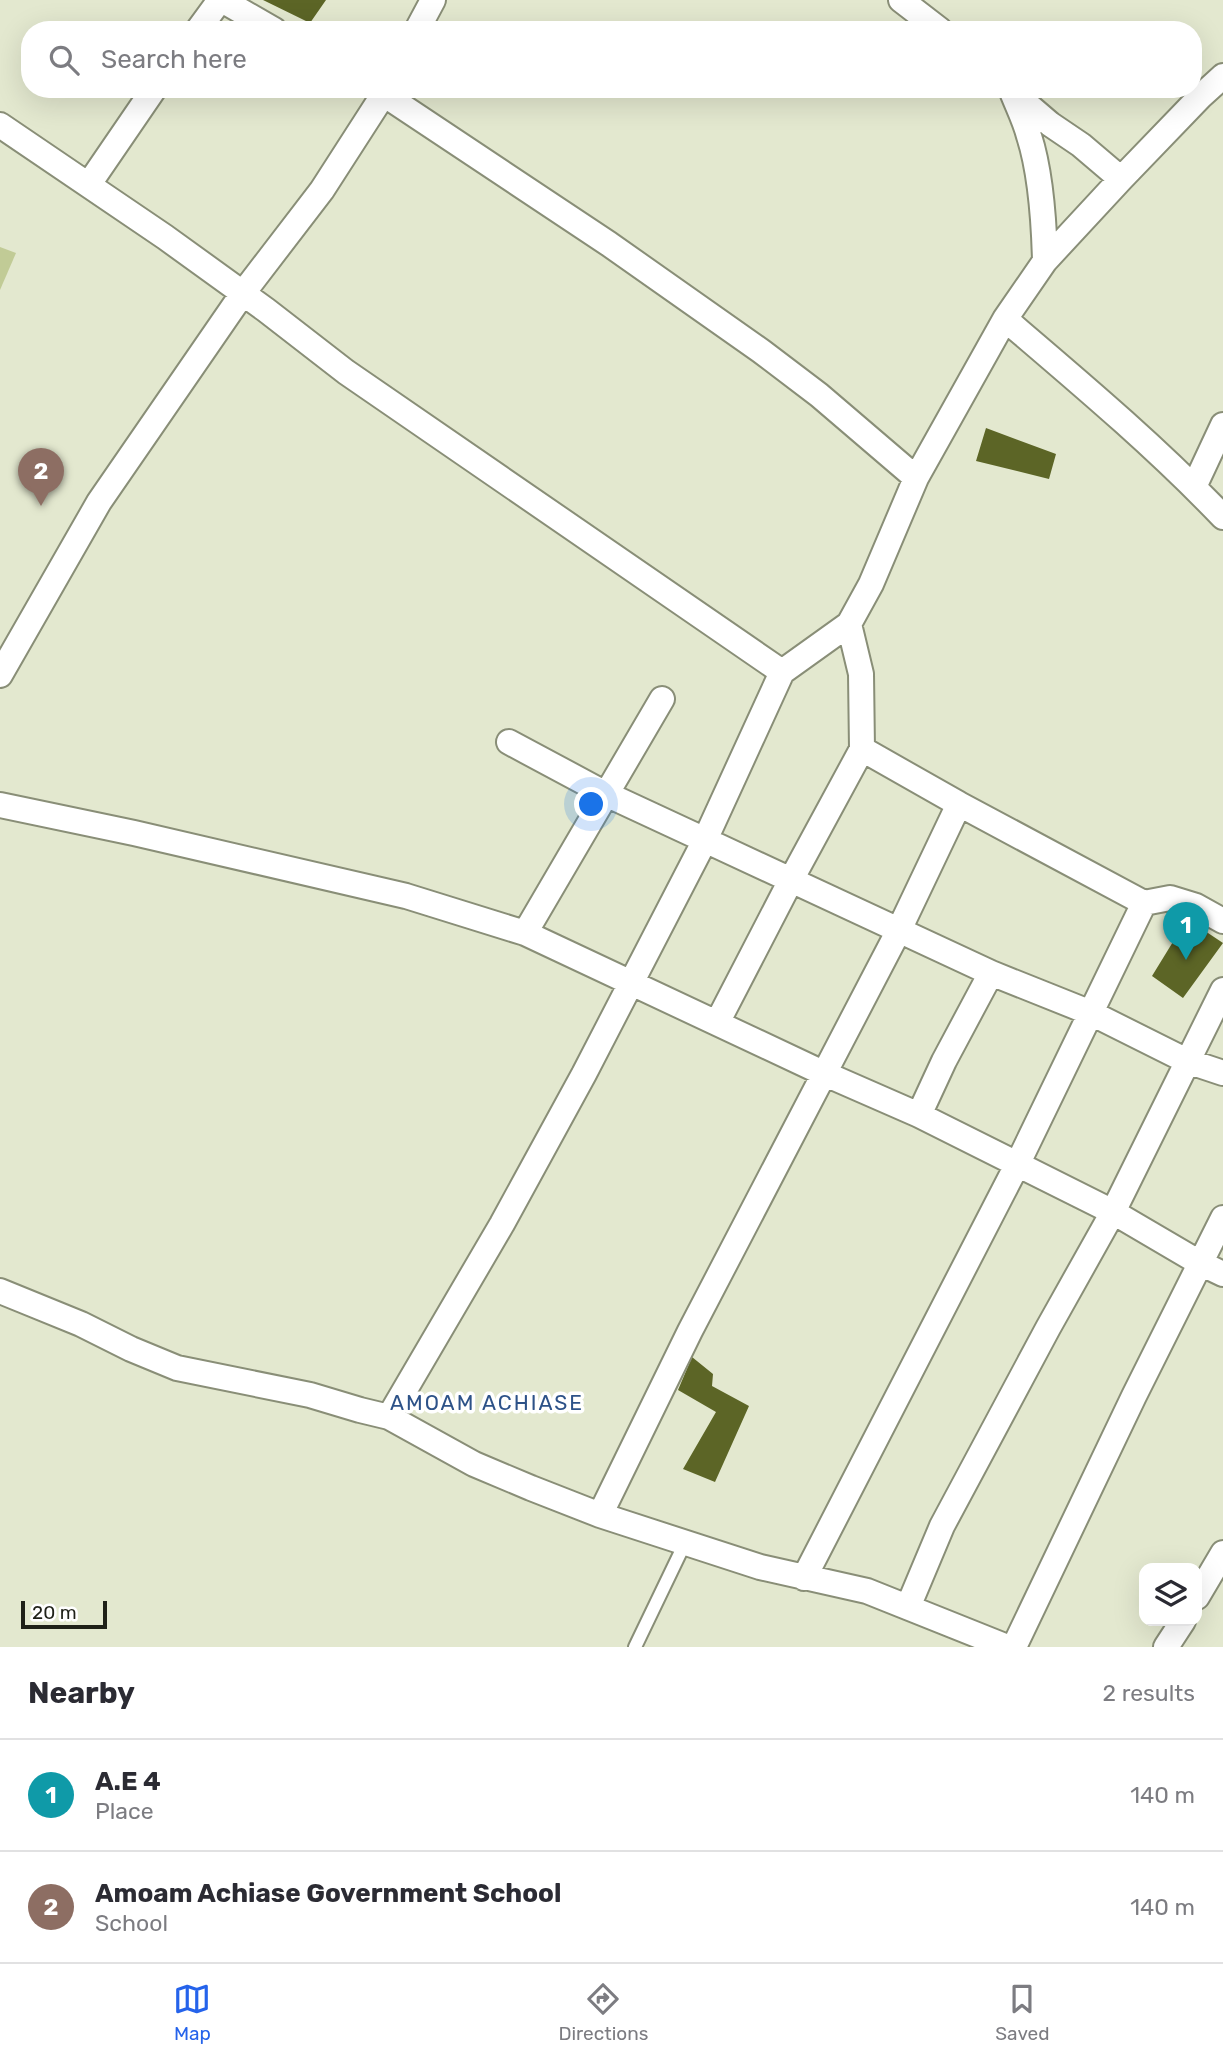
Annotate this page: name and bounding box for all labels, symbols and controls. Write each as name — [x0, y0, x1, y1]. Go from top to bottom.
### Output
search box — [21, 21, 1202, 98]
icon: search — [45, 41, 83, 79]
text: Search here — [101, 44, 247, 75]
pin: 2 — [18, 448, 64, 506]
your location — [574, 787, 608, 821]
pin: 1 — [1163, 902, 1209, 960]
district label: AMOAM ACHIASE — [390, 1390, 584, 1415]
map controls — [1139, 1563, 1202, 1626]
button: layers — [1139, 1563, 1202, 1626]
scale bar — [21, 1598, 107, 1630]
text: 20 m — [32, 1601, 77, 1624]
text: Nearby — [28, 1675, 135, 1711]
text: 2 results — [1103, 1679, 1195, 1707]
text: A.E 4 — [95, 1766, 161, 1797]
text: 1 — [45, 1781, 57, 1809]
text: 140 m — [1130, 1781, 1195, 1809]
text: Place — [95, 1797, 154, 1825]
text: Amoam Achiase Government School — [95, 1878, 561, 1909]
text: 2 — [44, 1893, 58, 1921]
text: 140 m — [1130, 1893, 1195, 1921]
text: School — [95, 1909, 168, 1937]
tab: Map — [173, 1980, 211, 2045]
tab: Directions — [558, 1980, 648, 2045]
tab: Saved — [995, 1980, 1050, 2045]

